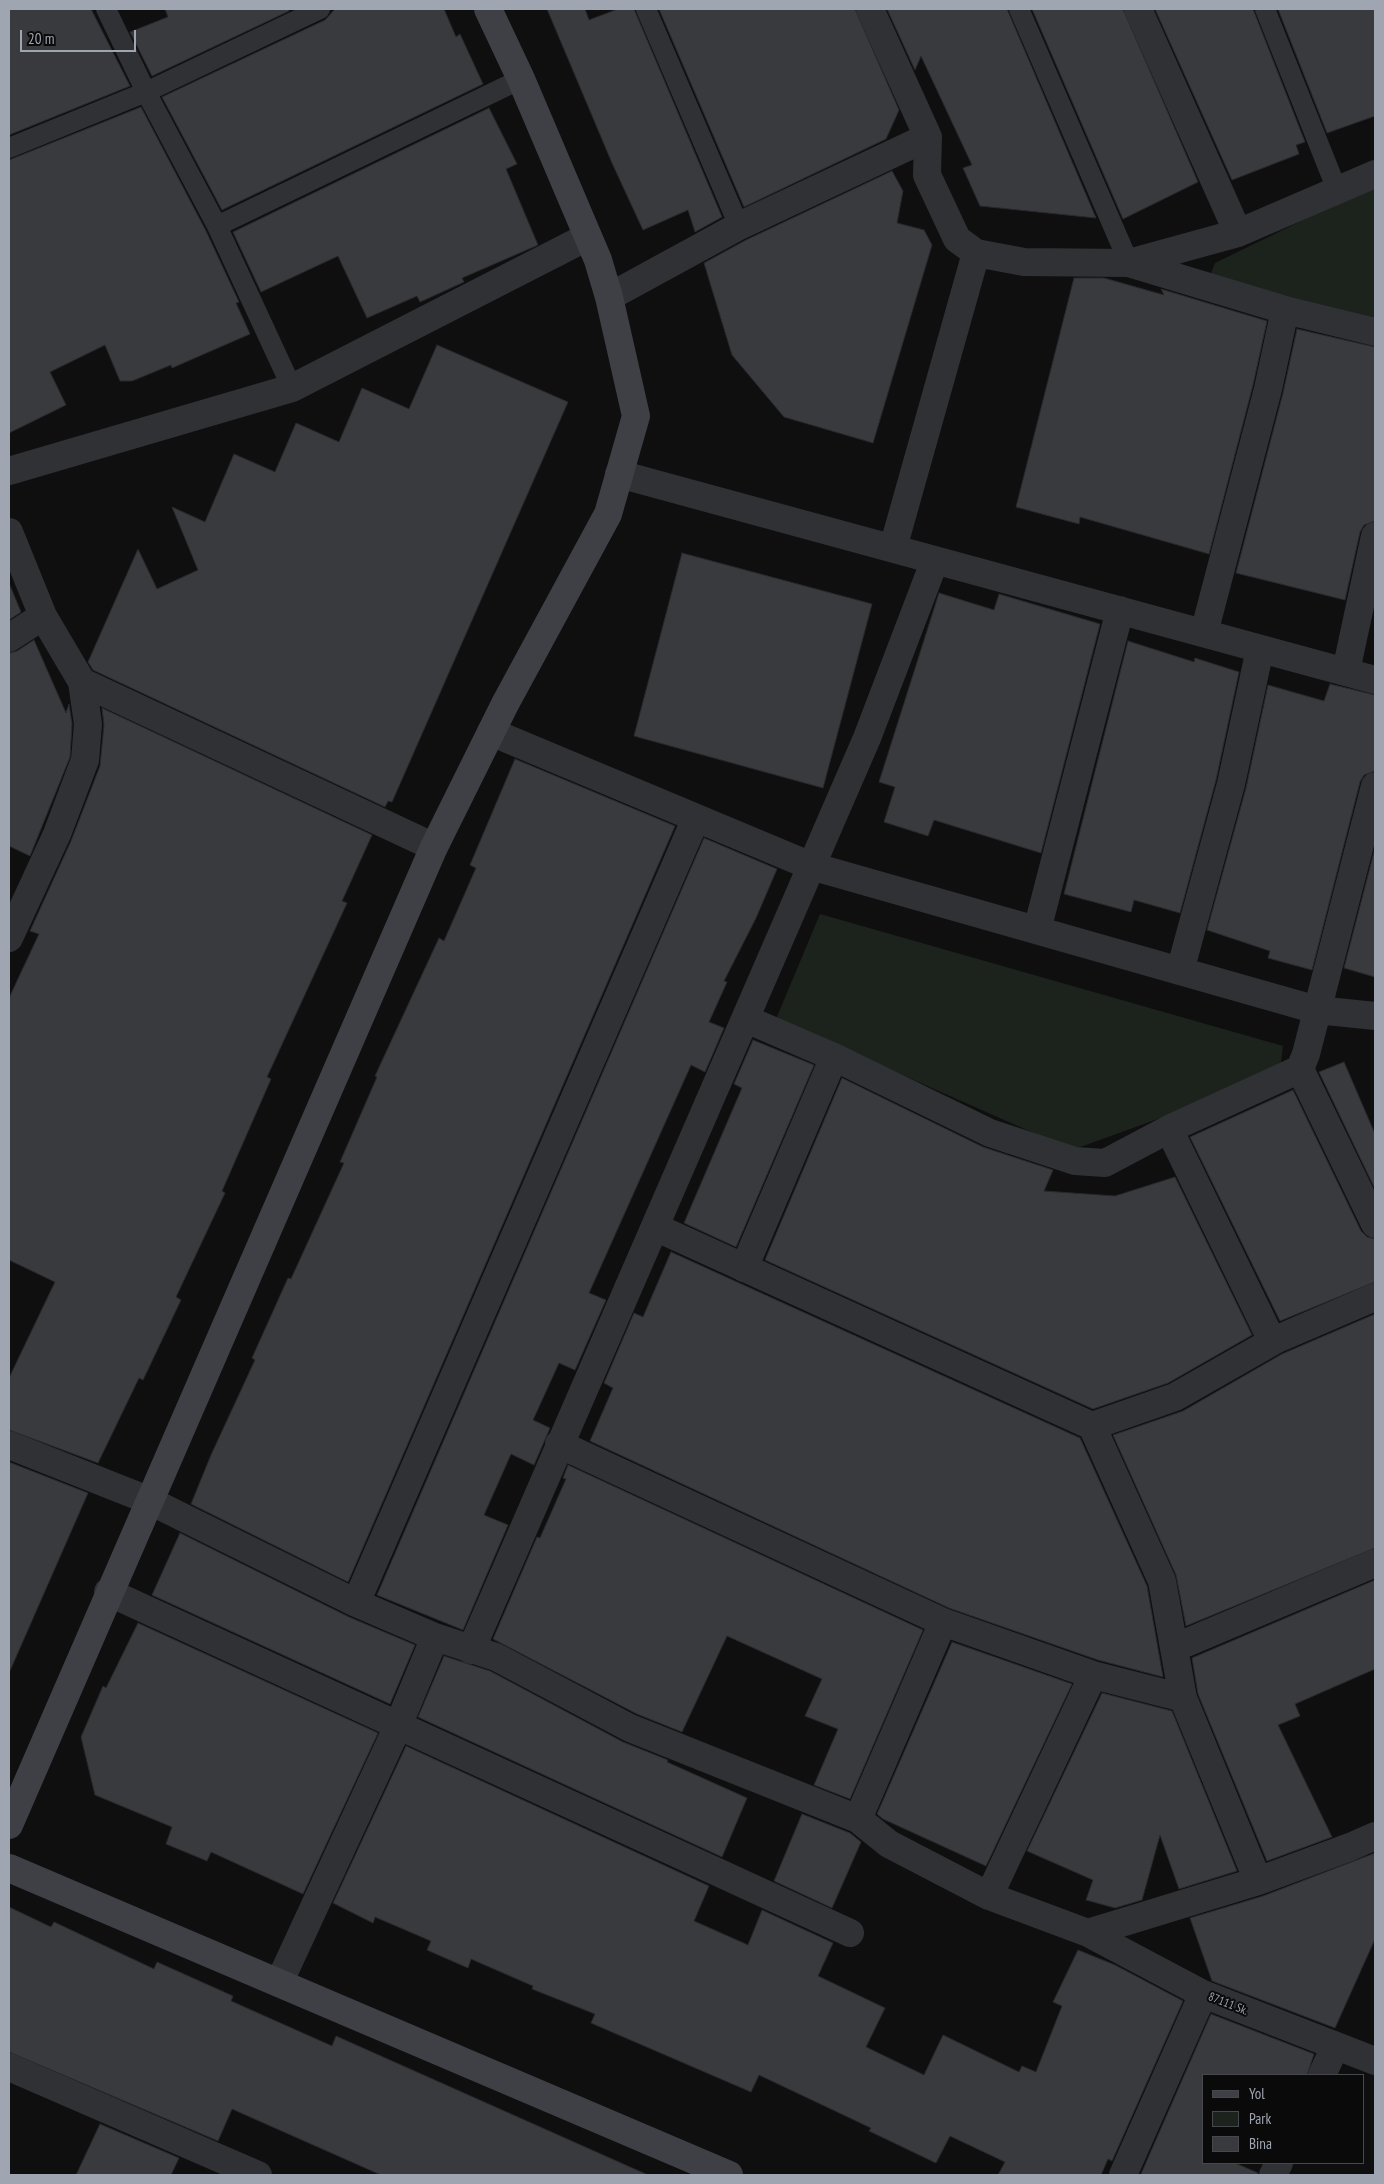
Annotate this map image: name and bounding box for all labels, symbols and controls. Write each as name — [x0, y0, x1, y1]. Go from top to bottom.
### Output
scale bar — [22, 20, 139, 52]
text: 20 m — [28, 29, 54, 48]
street label: 87111 Sk. — [1206, 1990, 1250, 2018]
legend — [1202, 2074, 1364, 2164]
text: Yol — [1249, 2084, 1265, 2103]
text: Park — [1249, 2109, 1271, 2128]
text: Bina — [1249, 2134, 1272, 2153]

